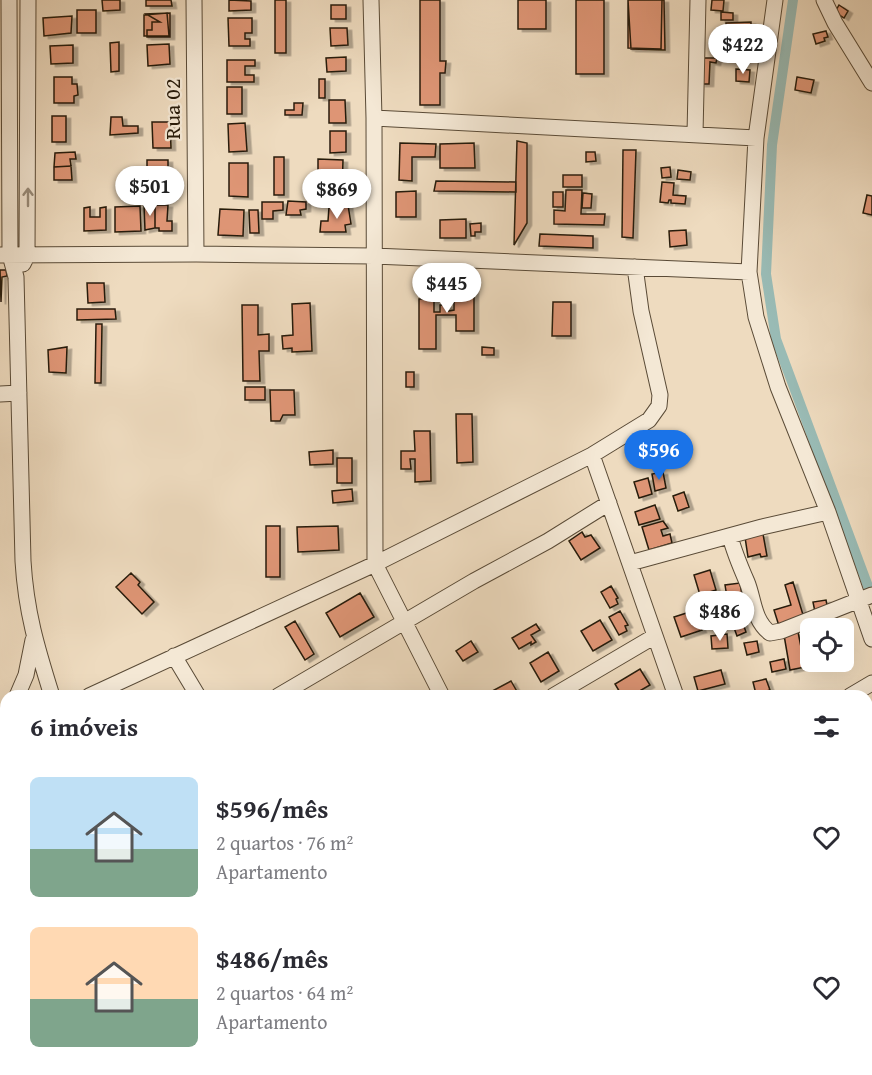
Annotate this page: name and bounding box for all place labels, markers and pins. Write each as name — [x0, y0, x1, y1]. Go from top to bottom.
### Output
pin: $422 — [707, 24, 779, 75]
pin: $501 — [114, 166, 186, 217]
pin: $869 — [301, 169, 373, 220]
pin: $445 — [411, 263, 483, 314]
pin: $596 — [623, 430, 695, 481]
pin: $486 — [684, 591, 756, 642]

